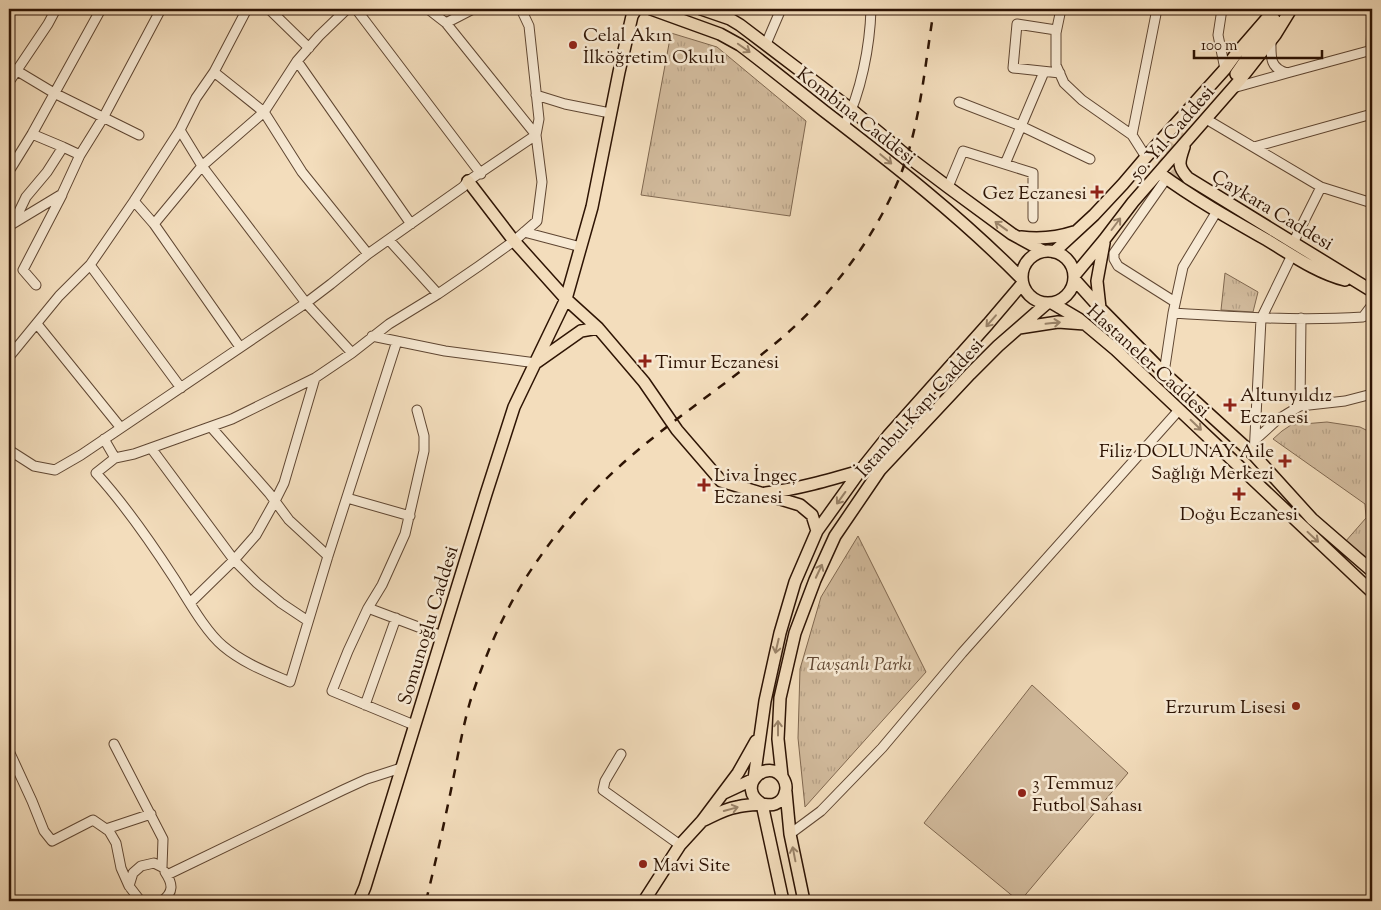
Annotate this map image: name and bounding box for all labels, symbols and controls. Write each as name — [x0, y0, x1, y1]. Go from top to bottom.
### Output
place label: Celal Akın İlköğretim Okulu — [583, 23, 725, 72]
scale bar — [1194, 28, 1321, 60]
text: 100 m — [1201, 36, 1238, 57]
marker: Celal Akın İlköğretim Okulu — [567, 39, 579, 51]
one-way arrow — [737, 43, 751, 53]
street label: Kombina Caddesi — [790, 62, 921, 172]
street label: 50. Yıl Caddesi — [1123, 80, 1222, 188]
one-way arrow — [879, 154, 892, 165]
street label: Çaykara Caddesi — [1206, 164, 1338, 258]
place label: Gez Eczanesi — [983, 181, 1087, 208]
marker: Gez Eczanesi — [1091, 186, 1103, 198]
one-way arrow — [1111, 218, 1122, 231]
one-way arrow — [994, 221, 1008, 231]
street label: Hastaneler Caddesi — [1080, 299, 1215, 425]
one-way arrow — [985, 314, 996, 327]
one-way arrow — [1044, 318, 1060, 328]
street label: İstanbul Kapı Caddesi — [851, 333, 991, 484]
place label: Timur Eczanesi — [655, 350, 779, 377]
marker: Timur Eczanesi — [639, 355, 651, 367]
place label: Altunyıldız Eczanesi — [1240, 383, 1332, 432]
marker: Altunyıldız Eczanesi — [1224, 399, 1236, 411]
one-way arrow — [1189, 419, 1202, 431]
place label: Filiz DOLUNAY Aile Sağlığı Merkezi — [1099, 439, 1274, 488]
marker: Filiz DOLUNAY Aile Sağlığı Merkezi — [1278, 454, 1292, 468]
place label: Liva İngeç Eczanesi — [714, 463, 798, 512]
marker: Liva İngeç Eczanesi — [698, 479, 710, 491]
marker: Doğu Eczanesi — [1233, 488, 1245, 500]
one-way arrow — [835, 491, 846, 504]
place label: Doğu Eczanesi — [1180, 502, 1298, 529]
one-way arrow — [1307, 531, 1320, 543]
street label: Somunoğlu Caddesi — [392, 543, 466, 709]
one-way arrow — [814, 564, 824, 579]
one-way arrow — [772, 638, 781, 654]
park label: Tavşanlı Parkı — [806, 652, 912, 679]
place label: Erzurum Lisesi — [1165, 695, 1286, 722]
marker: Erzurum Lisesi — [1290, 700, 1302, 712]
one-way arrow — [773, 720, 783, 736]
place label: 3 Temmuz Futbol Sahası — [1032, 771, 1142, 820]
marker: 3 Temmuz Futbol Sahası — [1016, 787, 1028, 799]
one-way arrow — [722, 804, 738, 813]
one-way arrow — [788, 846, 798, 862]
place label: Mavi Site — [653, 853, 730, 880]
marker: Mavi Site — [637, 858, 649, 870]

